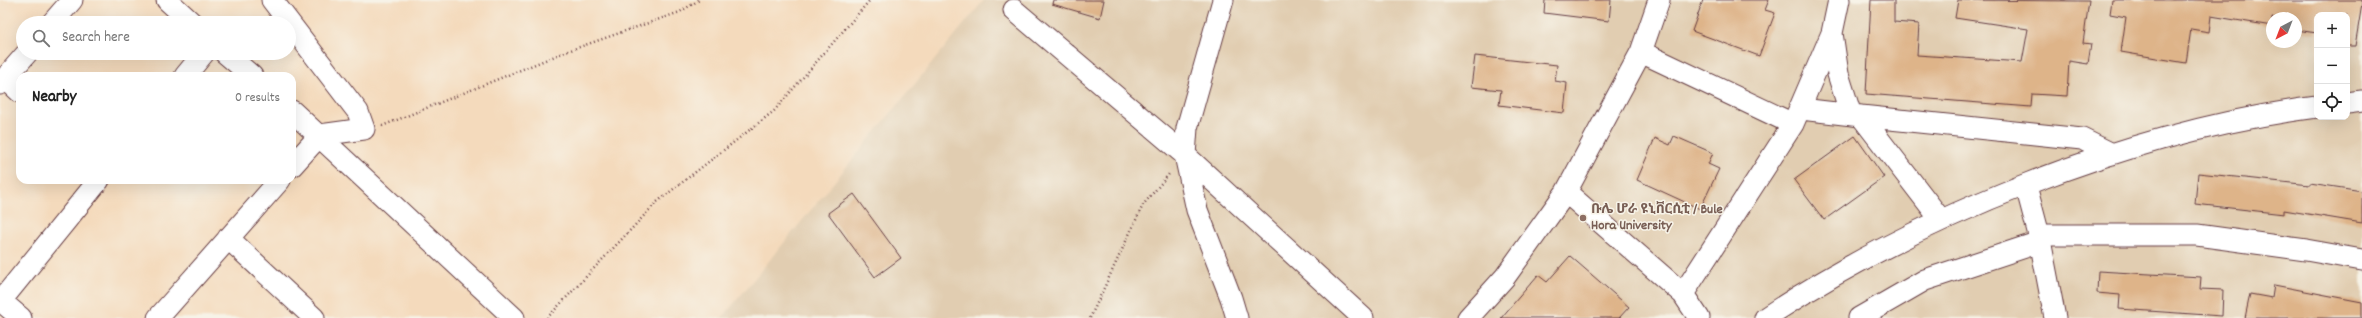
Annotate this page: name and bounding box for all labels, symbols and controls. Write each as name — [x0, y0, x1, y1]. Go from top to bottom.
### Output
north arrow — [2266, 12, 2302, 48]
map controls — [2314, 12, 2350, 120]
button: + — [2314, 12, 2350, 48]
search box — [16, 16, 296, 60]
icon: search — [30, 27, 52, 49]
text: Search here — [62, 27, 130, 49]
button: − — [2314, 48, 2350, 84]
button: locate — [2314, 84, 2350, 120]
text: Nearby — [32, 86, 76, 110]
text: 0 results — [235, 89, 280, 108]
place label: ቡሌ ሆራ ዩኒቨርሲቲ / Bule Hora University — [1591, 200, 1723, 236]
marker: ቡሌ ሆራ ዩኒቨርሲቲ / Bule Hora University — [1578, 213, 1588, 223]

